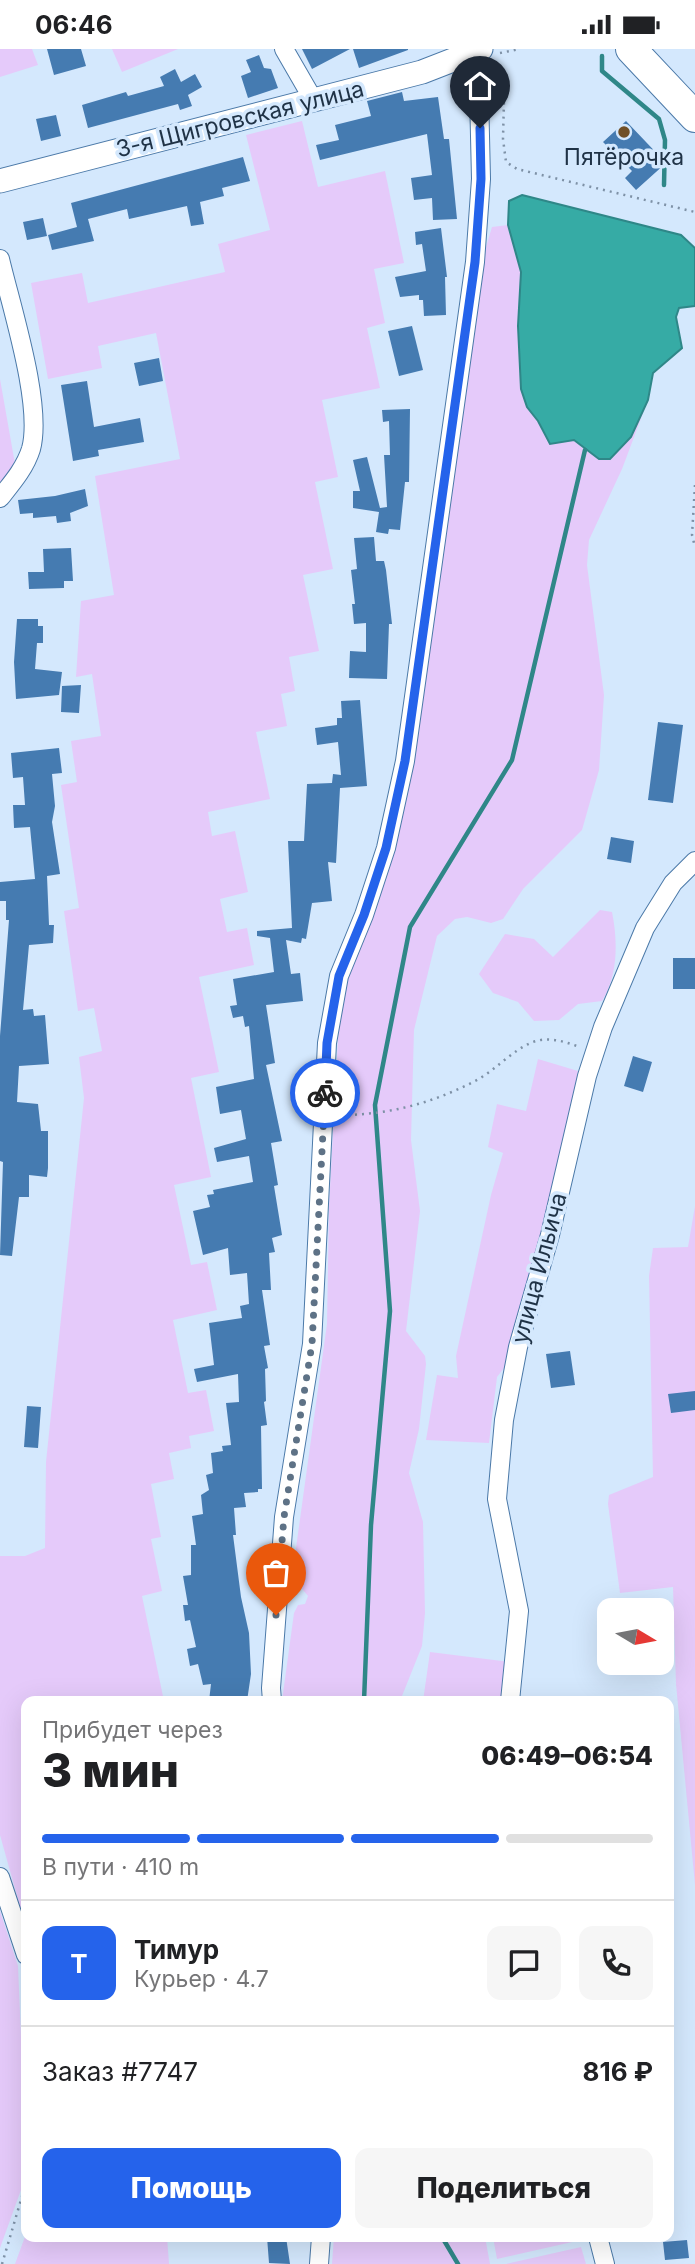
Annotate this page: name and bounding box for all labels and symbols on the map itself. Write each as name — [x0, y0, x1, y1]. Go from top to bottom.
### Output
pin — [450, 56, 510, 128]
street label: 3-я Щигровская улица — [113, 75, 367, 163]
marker: Пятёрочка — [616, 124, 632, 140]
place label: Пятёрочка — [564, 143, 684, 171]
courier — [290, 1058, 360, 1128]
street label: улица Ильича — [505, 1189, 573, 1347]
pin — [246, 1543, 306, 1615]
north arrow — [597, 1598, 674, 1675]

